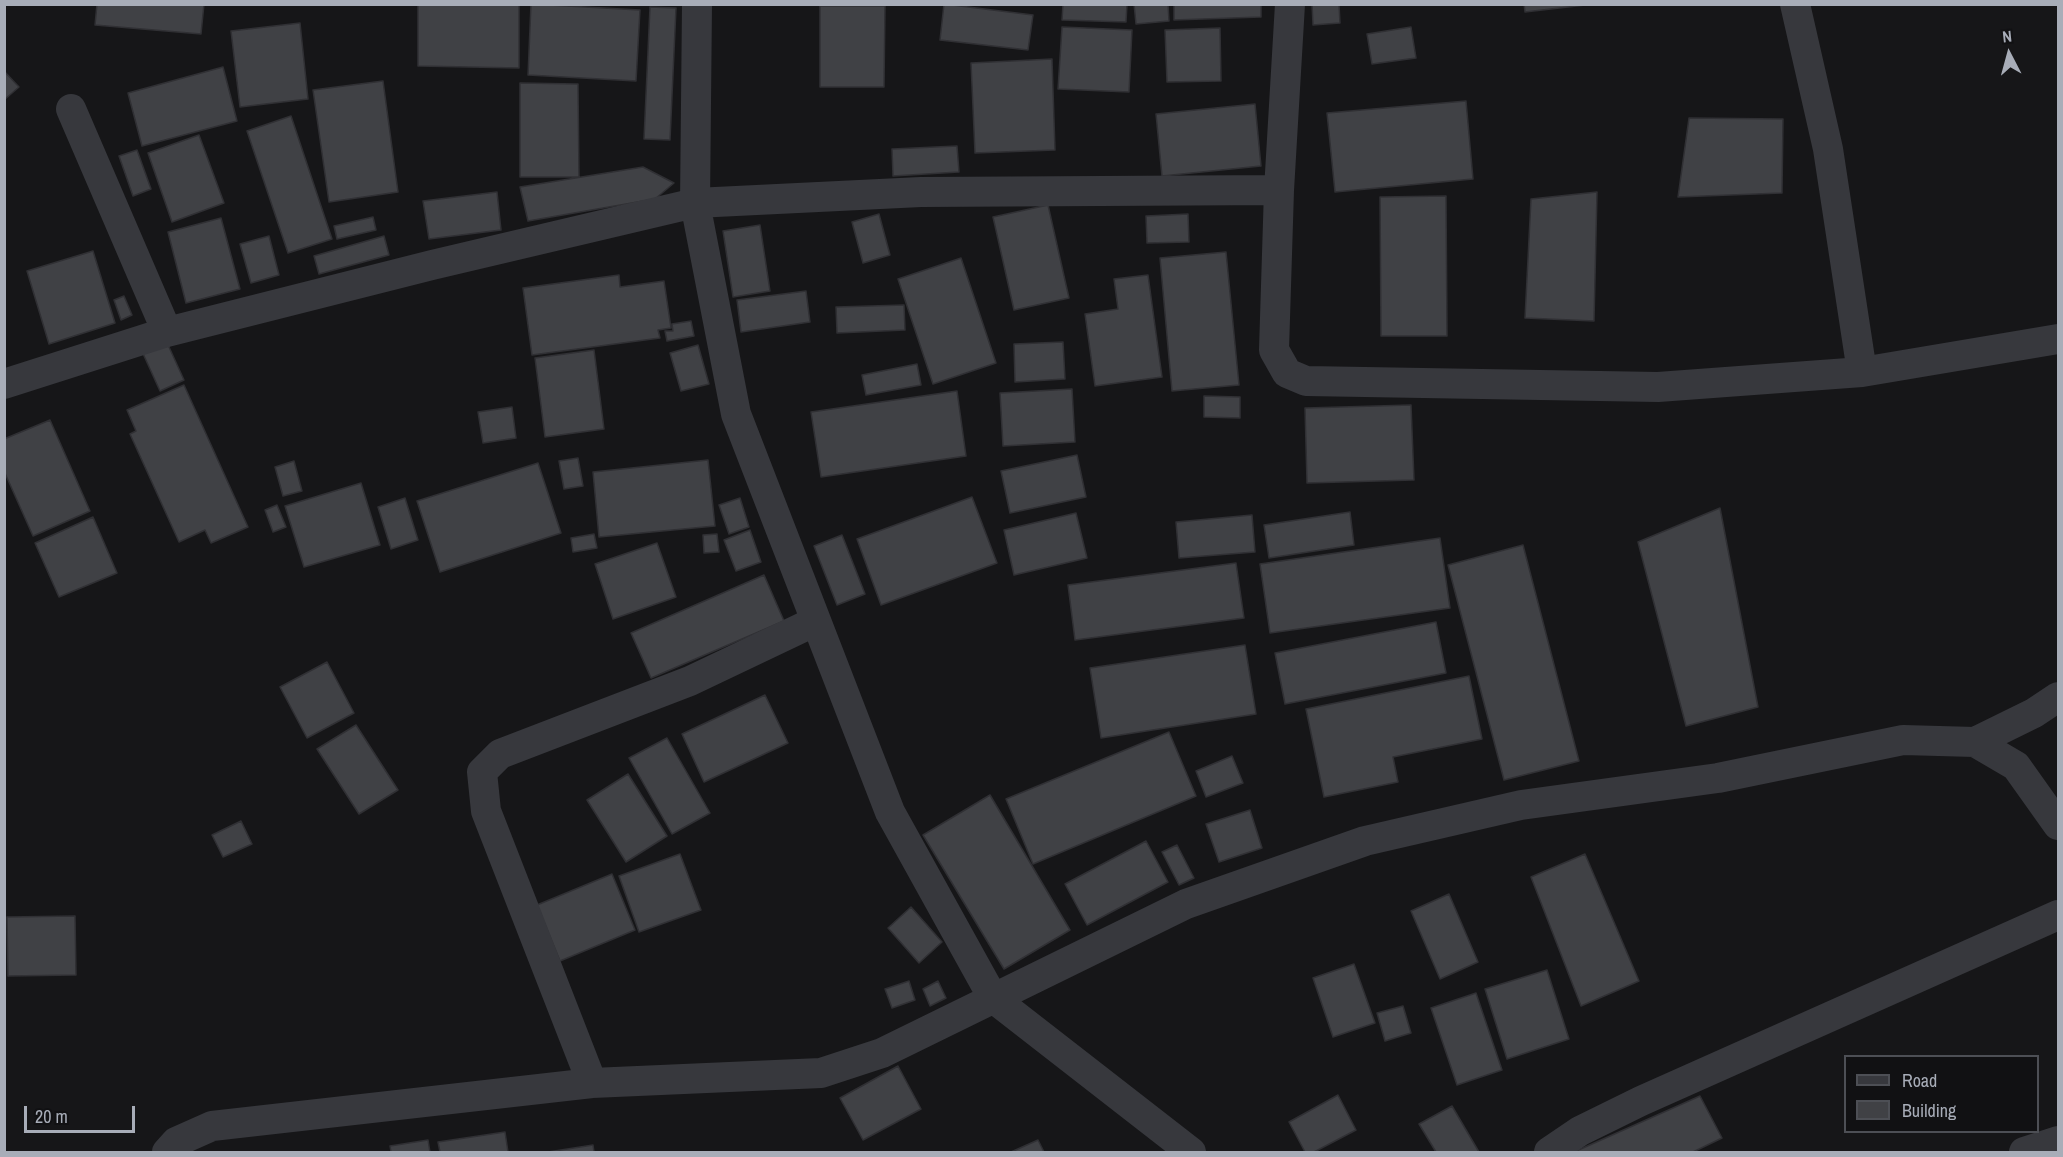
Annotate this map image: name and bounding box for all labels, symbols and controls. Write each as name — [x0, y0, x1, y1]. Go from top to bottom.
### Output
north arrow — [1979, 24, 2039, 84]
text: N — [2001, 25, 2013, 48]
legend — [1844, 1055, 2039, 1133]
text: Road — [1902, 1068, 1937, 1093]
scale bar — [27, 1094, 138, 1132]
text: Building — [1902, 1098, 1956, 1123]
text: 20 m — [35, 1104, 68, 1129]

